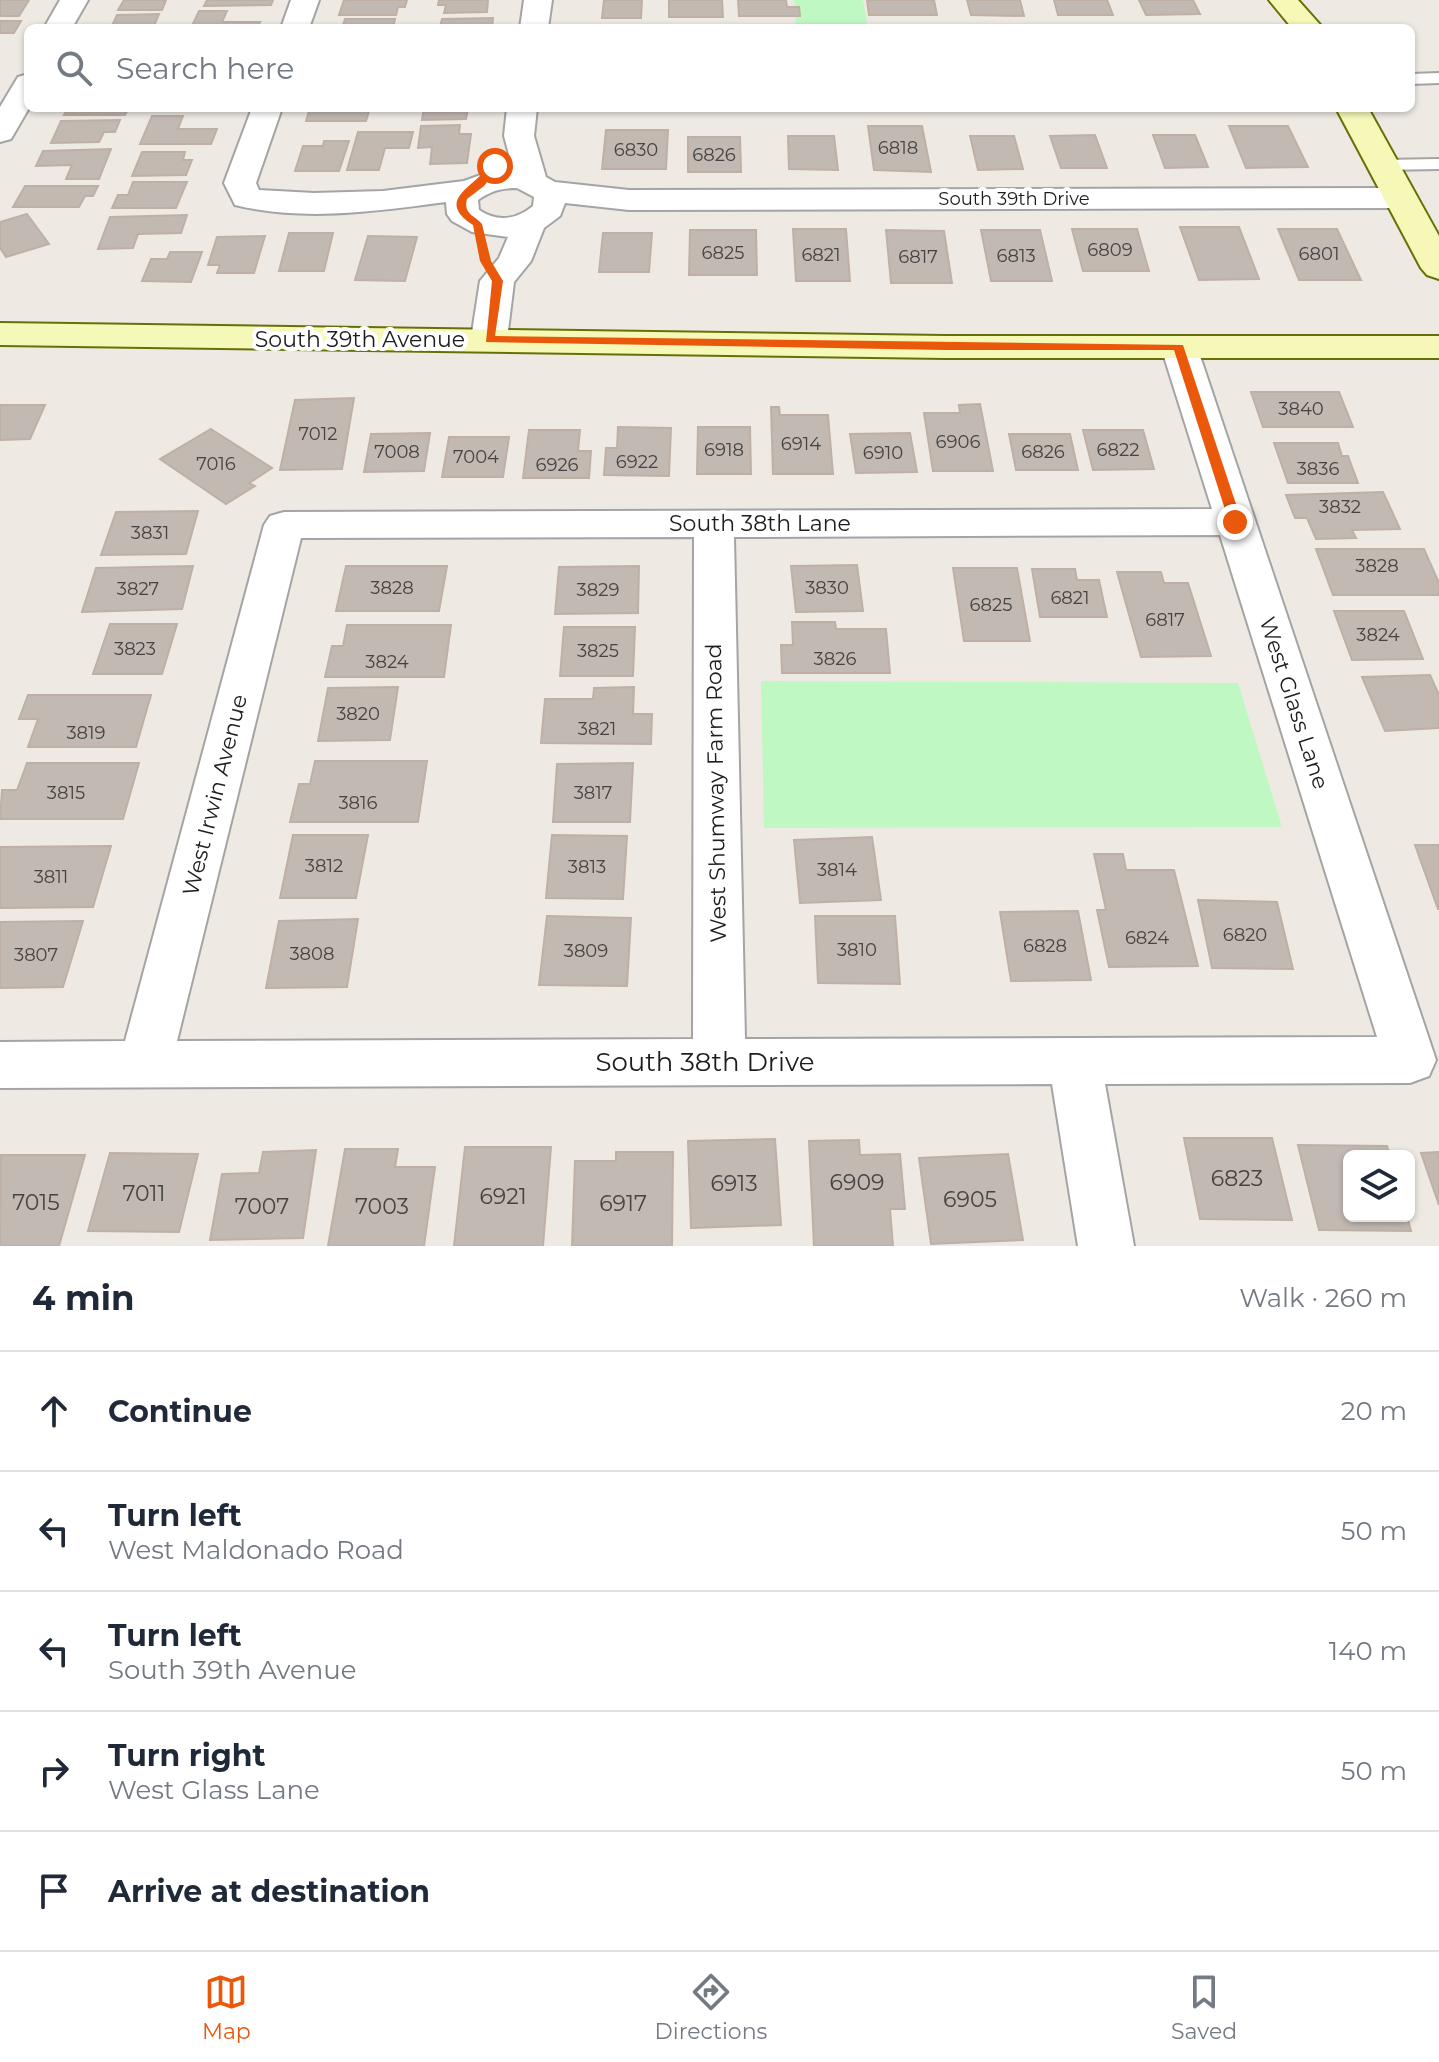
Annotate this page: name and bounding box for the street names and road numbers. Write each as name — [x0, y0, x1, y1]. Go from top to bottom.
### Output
street label: South 39th Drive — [938, 188, 1090, 210]
street label: South 39th Avenue — [255, 326, 465, 353]
street label: South 38th Lane — [669, 510, 851, 537]
street label: West Glass Lane — [1253, 614, 1335, 792]
street label: West Shumway Farm Road — [700, 643, 732, 943]
street label: West Irwin Avenue — [177, 691, 253, 899]
street label: South 38th Drive — [595, 1046, 815, 1078]

